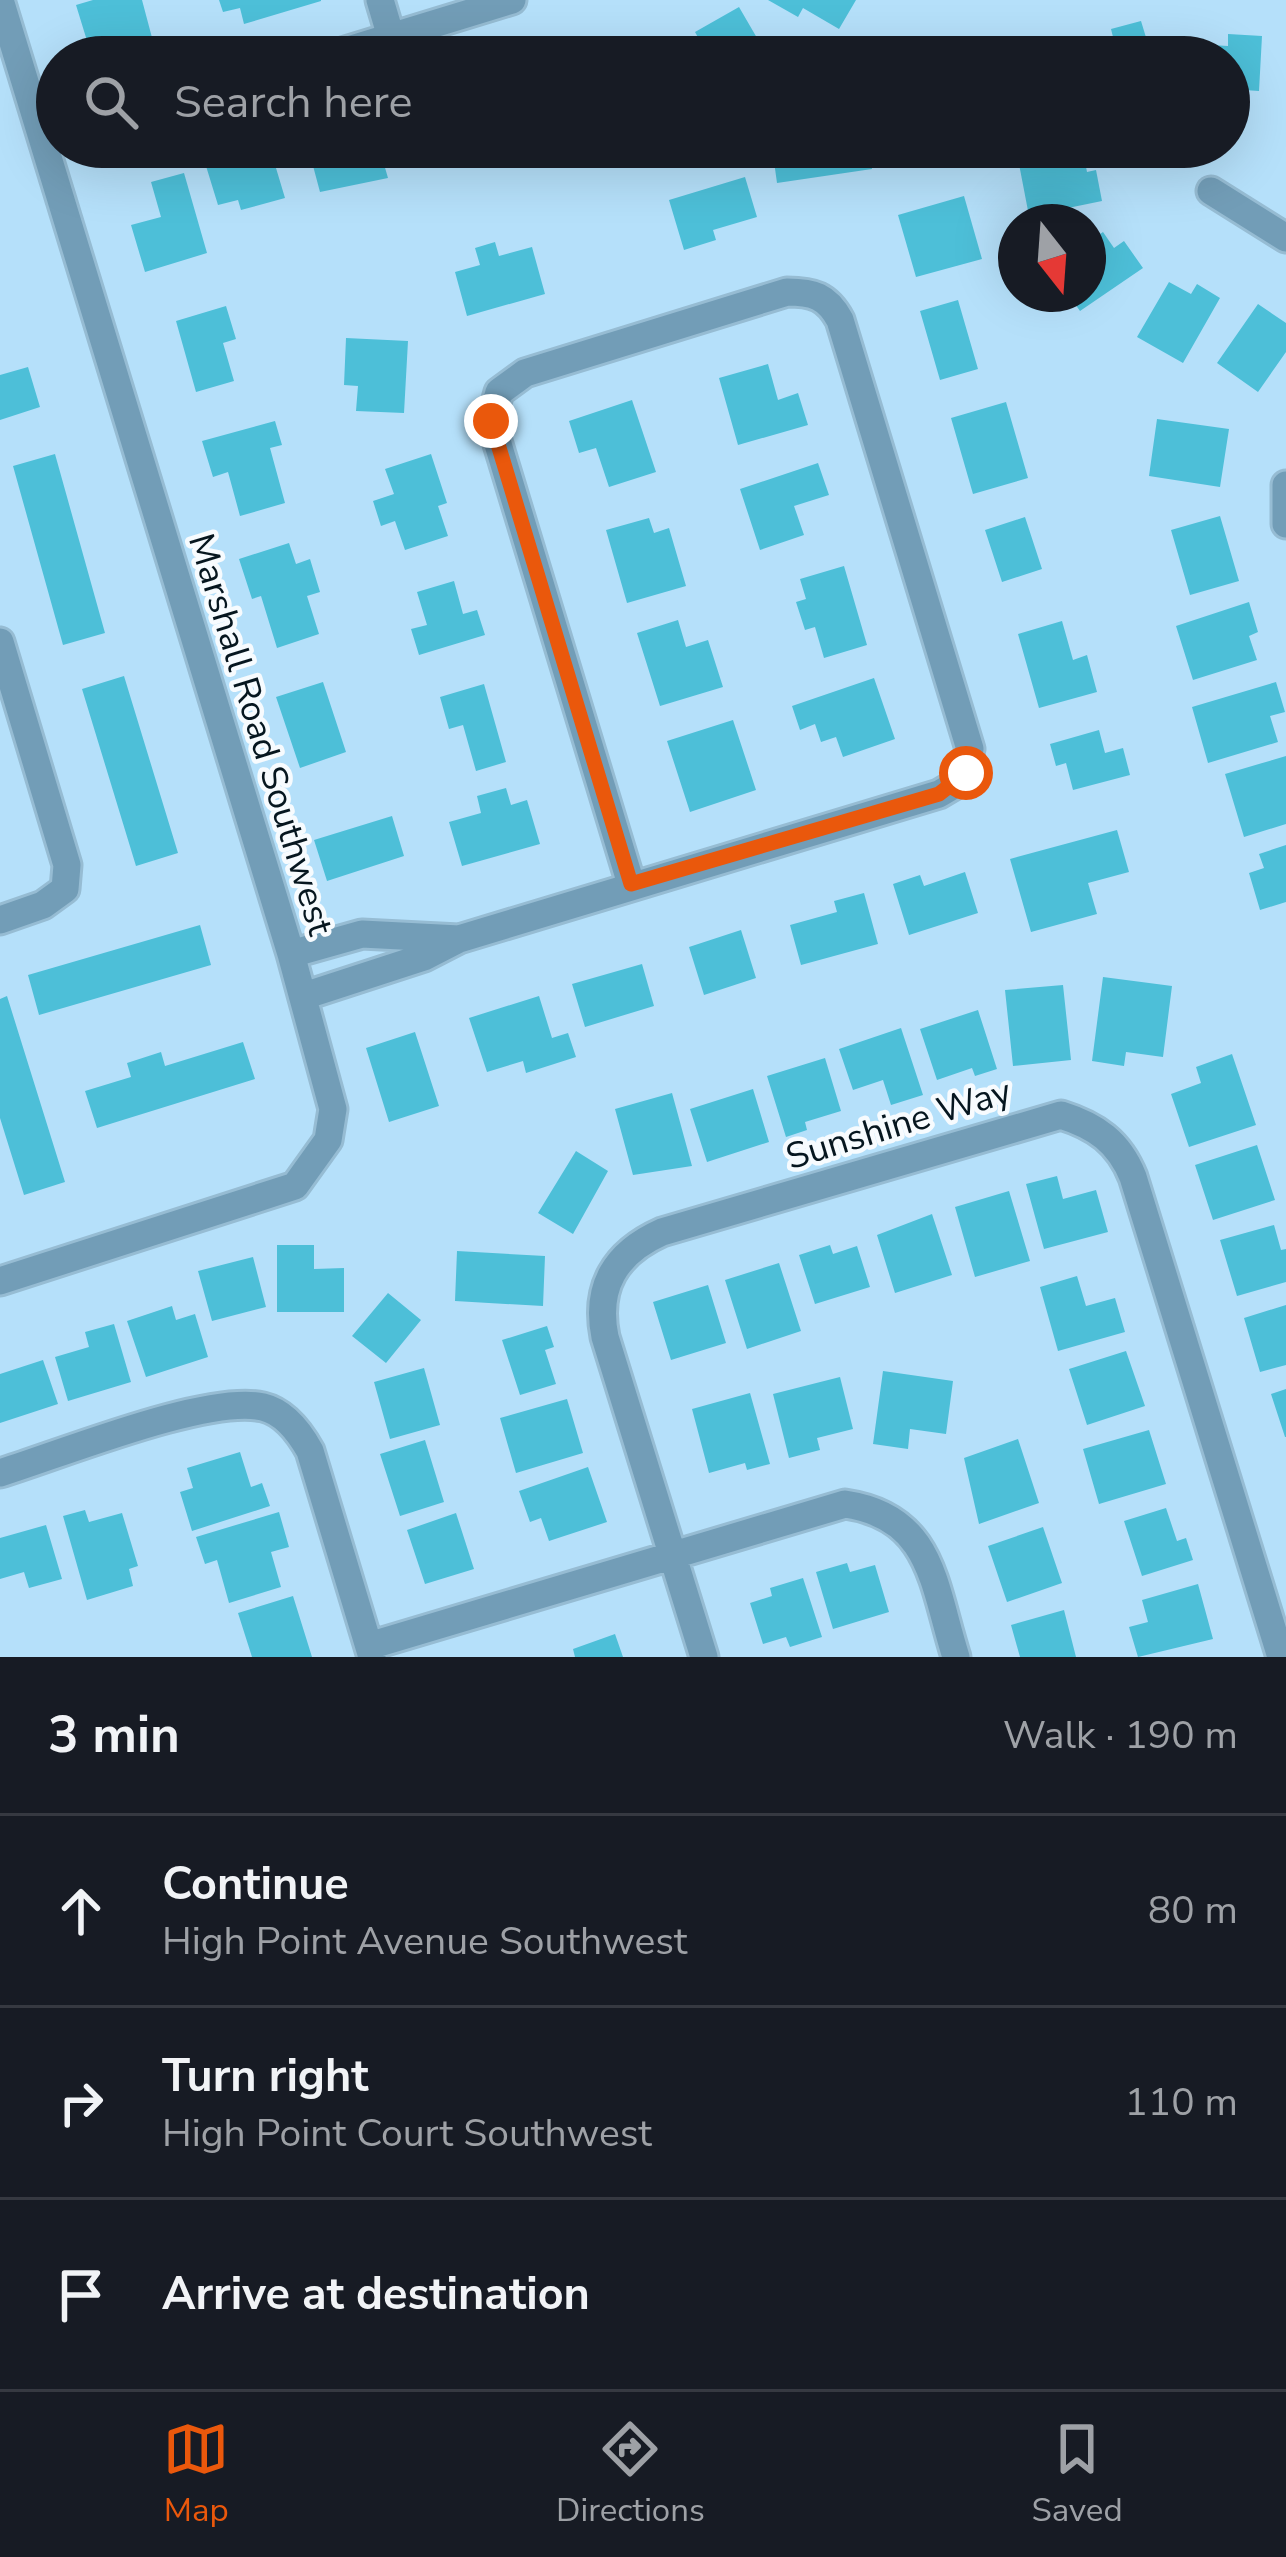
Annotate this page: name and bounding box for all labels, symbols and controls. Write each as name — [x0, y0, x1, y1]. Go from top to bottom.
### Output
search box — [36, 36, 1250, 168]
icon: search — [78, 69, 144, 135]
text: Search here — [174, 72, 413, 133]
north arrow — [998, 204, 1106, 312]
route end — [464, 394, 518, 448]
street label: Marshall Road Southwest — [176, 528, 345, 941]
route start — [939, 746, 993, 800]
street label: Sunshine Way — [780, 1067, 1017, 1182]
text: 3 min — [48, 1700, 180, 1770]
text: Walk · 190 m — [1003, 1709, 1238, 1762]
text: Continue — [162, 1854, 349, 1915]
icon: ahead — [48, 1878, 114, 1944]
text: 80 m — [1148, 1884, 1238, 1937]
text: High Point Avenue Southwest — [162, 1915, 688, 1968]
text: Turn right — [162, 2046, 369, 2107]
icon: right — [48, 2070, 114, 2136]
text: 110 m — [1124, 2076, 1238, 2129]
text: High Point Court Southwest — [162, 2107, 652, 2160]
icon: arrive — [48, 2262, 114, 2328]
text: Arrive at destination — [162, 2264, 590, 2325]
tab: Map — [163, 2416, 229, 2533]
tab: Directions — [556, 2416, 705, 2533]
tab: Saved — [1031, 2416, 1123, 2533]

